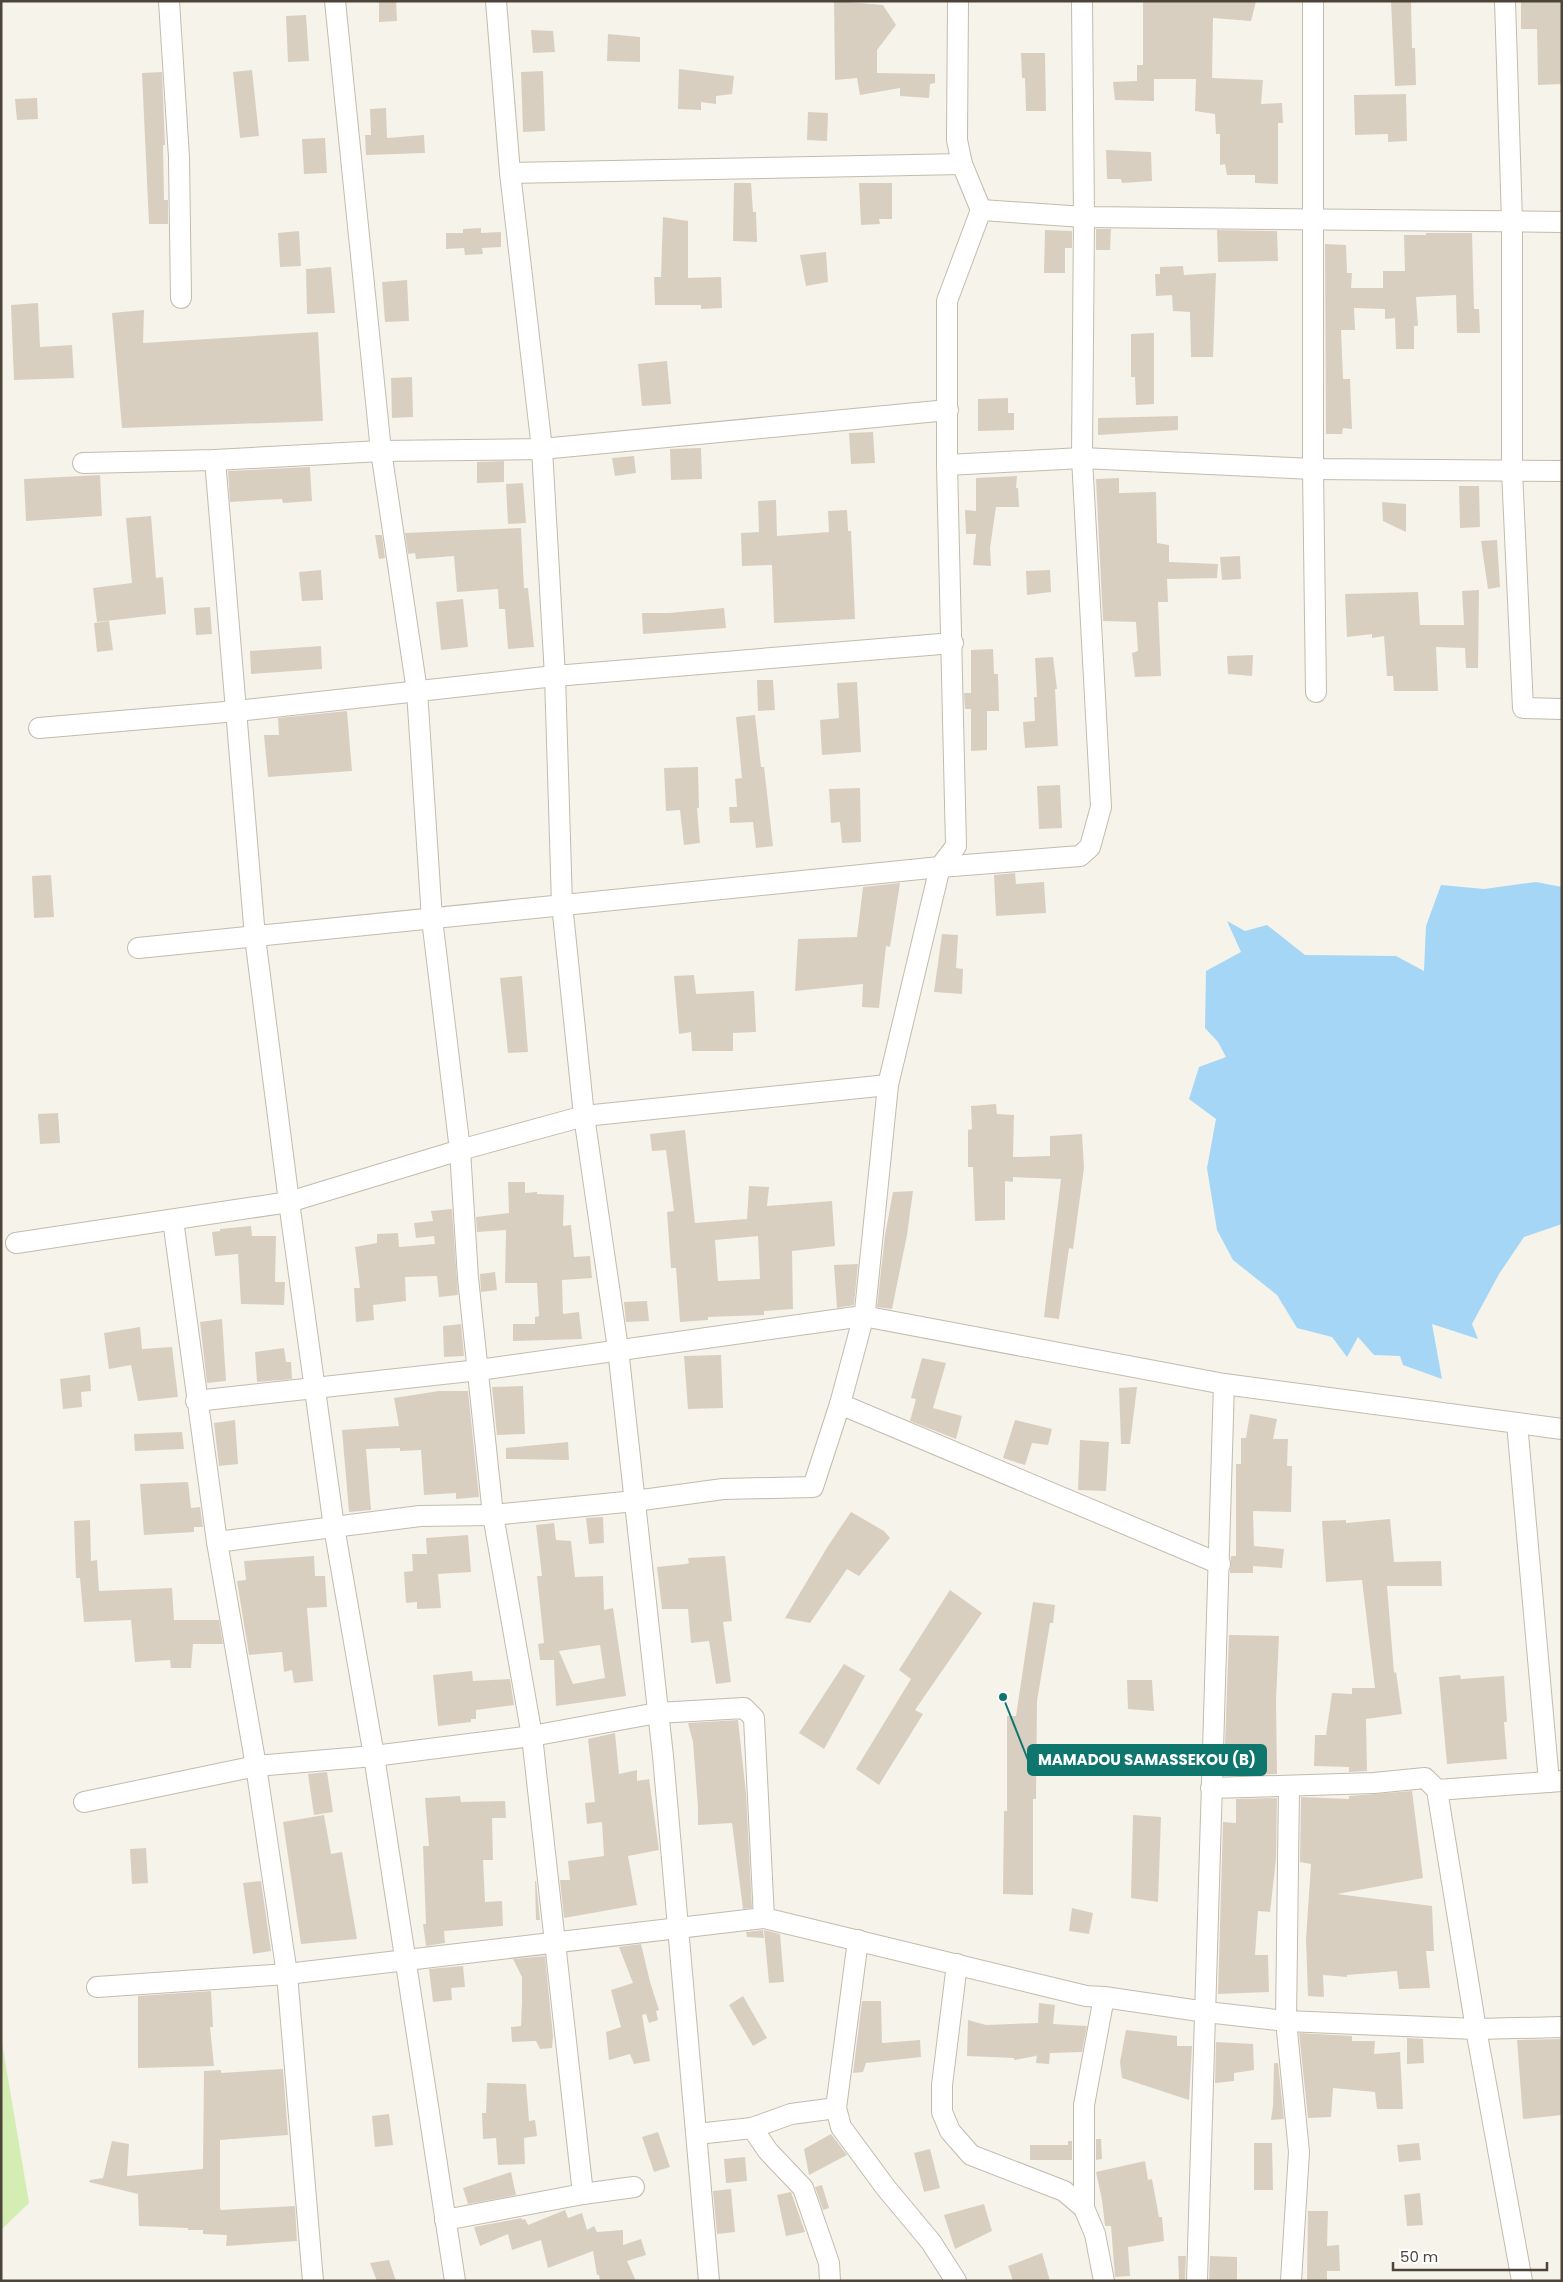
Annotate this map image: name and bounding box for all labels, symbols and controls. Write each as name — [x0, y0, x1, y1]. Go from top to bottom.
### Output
callout: MAMADOU SAMASSEKOU (B) — [1028, 1745, 1266, 1775]
text: MAMADOU SAMASSEKOU (B) — [1038, 1749, 1256, 1770]
scale bar — [1393, 2240, 1547, 2272]
text: 50 m — [1400, 2246, 1438, 2267]

